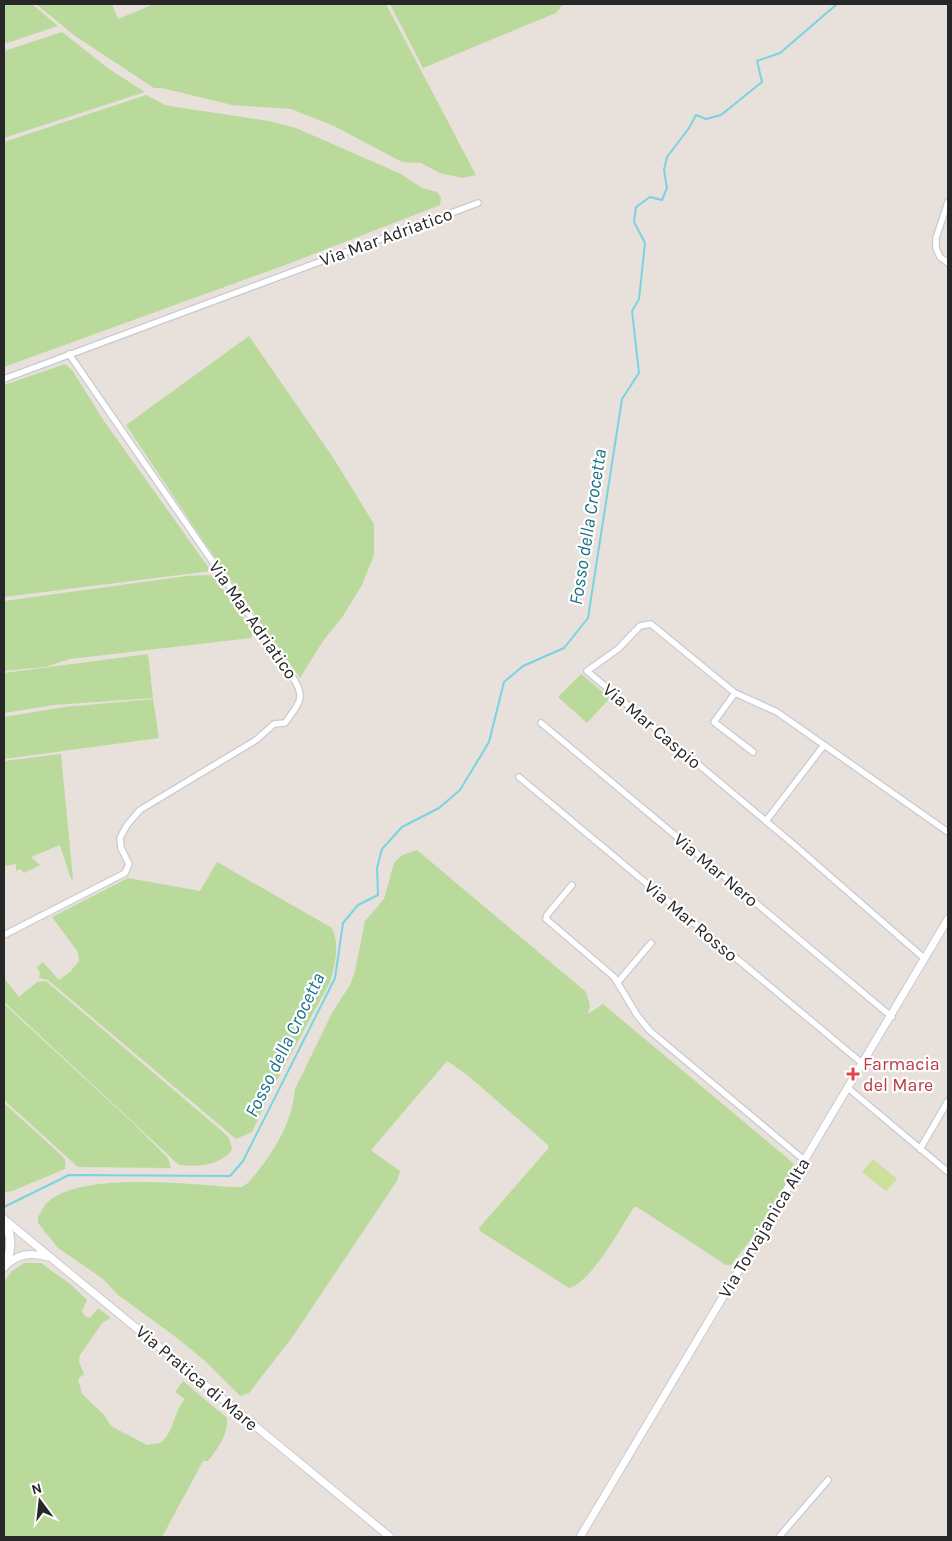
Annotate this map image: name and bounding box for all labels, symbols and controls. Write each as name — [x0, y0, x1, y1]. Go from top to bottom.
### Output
street label: Via Mar Adriatico — [317, 203, 455, 271]
water label: Fosso della Crocetta — [565, 447, 611, 607]
street label: Via Mar Adriatico — [204, 556, 302, 684]
street label: Via Mar Caspio — [598, 678, 706, 774]
street label: Via Mar Nero — [669, 828, 763, 912]
street label: Via Mar Rosso — [640, 876, 742, 966]
water label: Fosso della Crocetta — [241, 969, 329, 1121]
place label: Farmacia del Mare — [863, 1053, 940, 1096]
marker: Farmacia del Mare — [847, 1068, 859, 1080]
street label: Via Torvajanica Alta — [713, 1154, 815, 1302]
street label: Via Pratica di Mare — [131, 1320, 263, 1436]
north arrow — [15, 1476, 65, 1526]
text: N — [30, 1479, 44, 1498]

